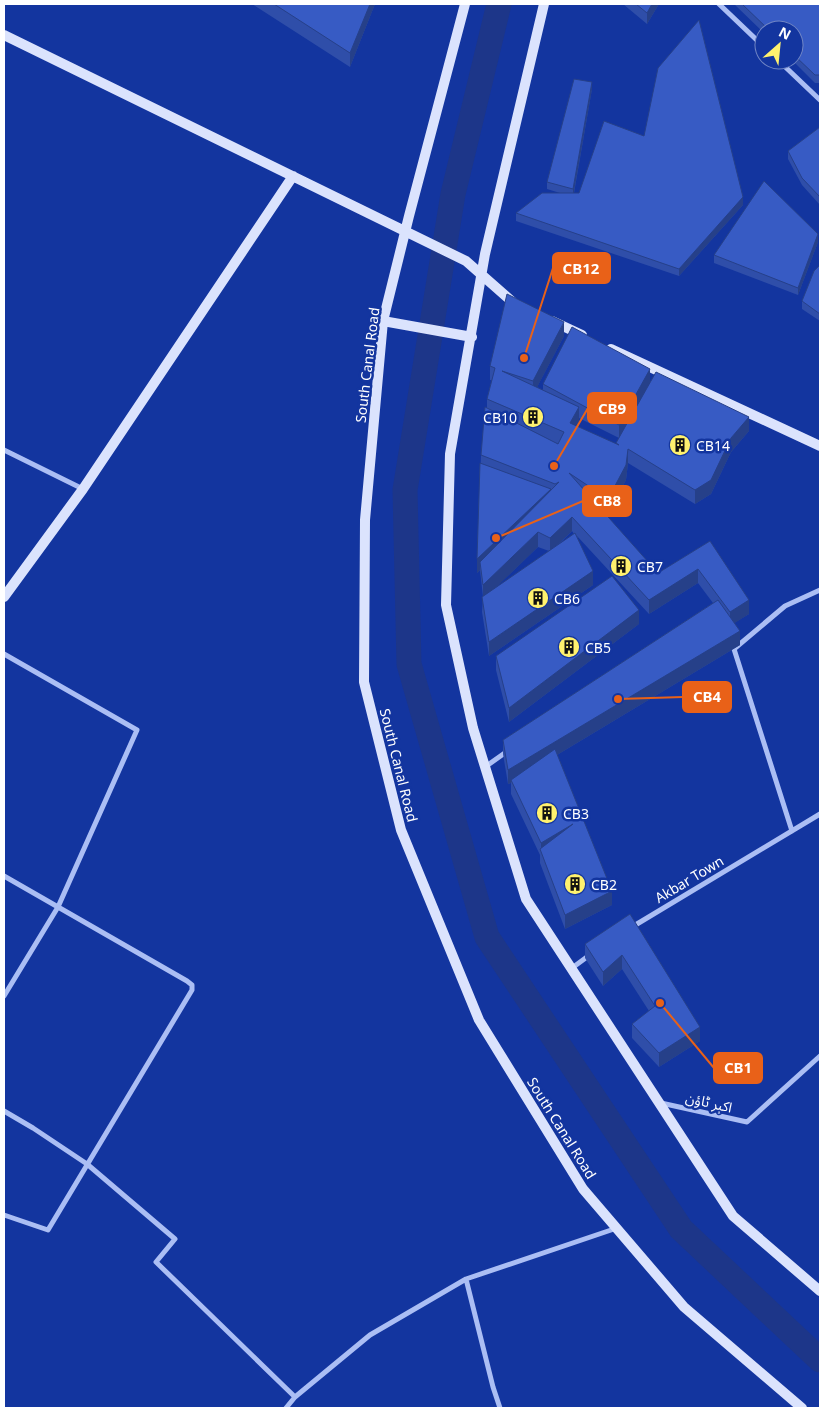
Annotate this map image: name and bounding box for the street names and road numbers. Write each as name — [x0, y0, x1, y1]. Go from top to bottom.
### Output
street label: South Canal Road — [350, 306, 384, 424]
street label: South Canal Road — [376, 706, 422, 824]
street label: Akbar Town — [651, 851, 727, 907]
street label: South Canal Road — [523, 1074, 601, 1182]
street label: اکبر ٹاؤن — [684, 1087, 734, 1117]

